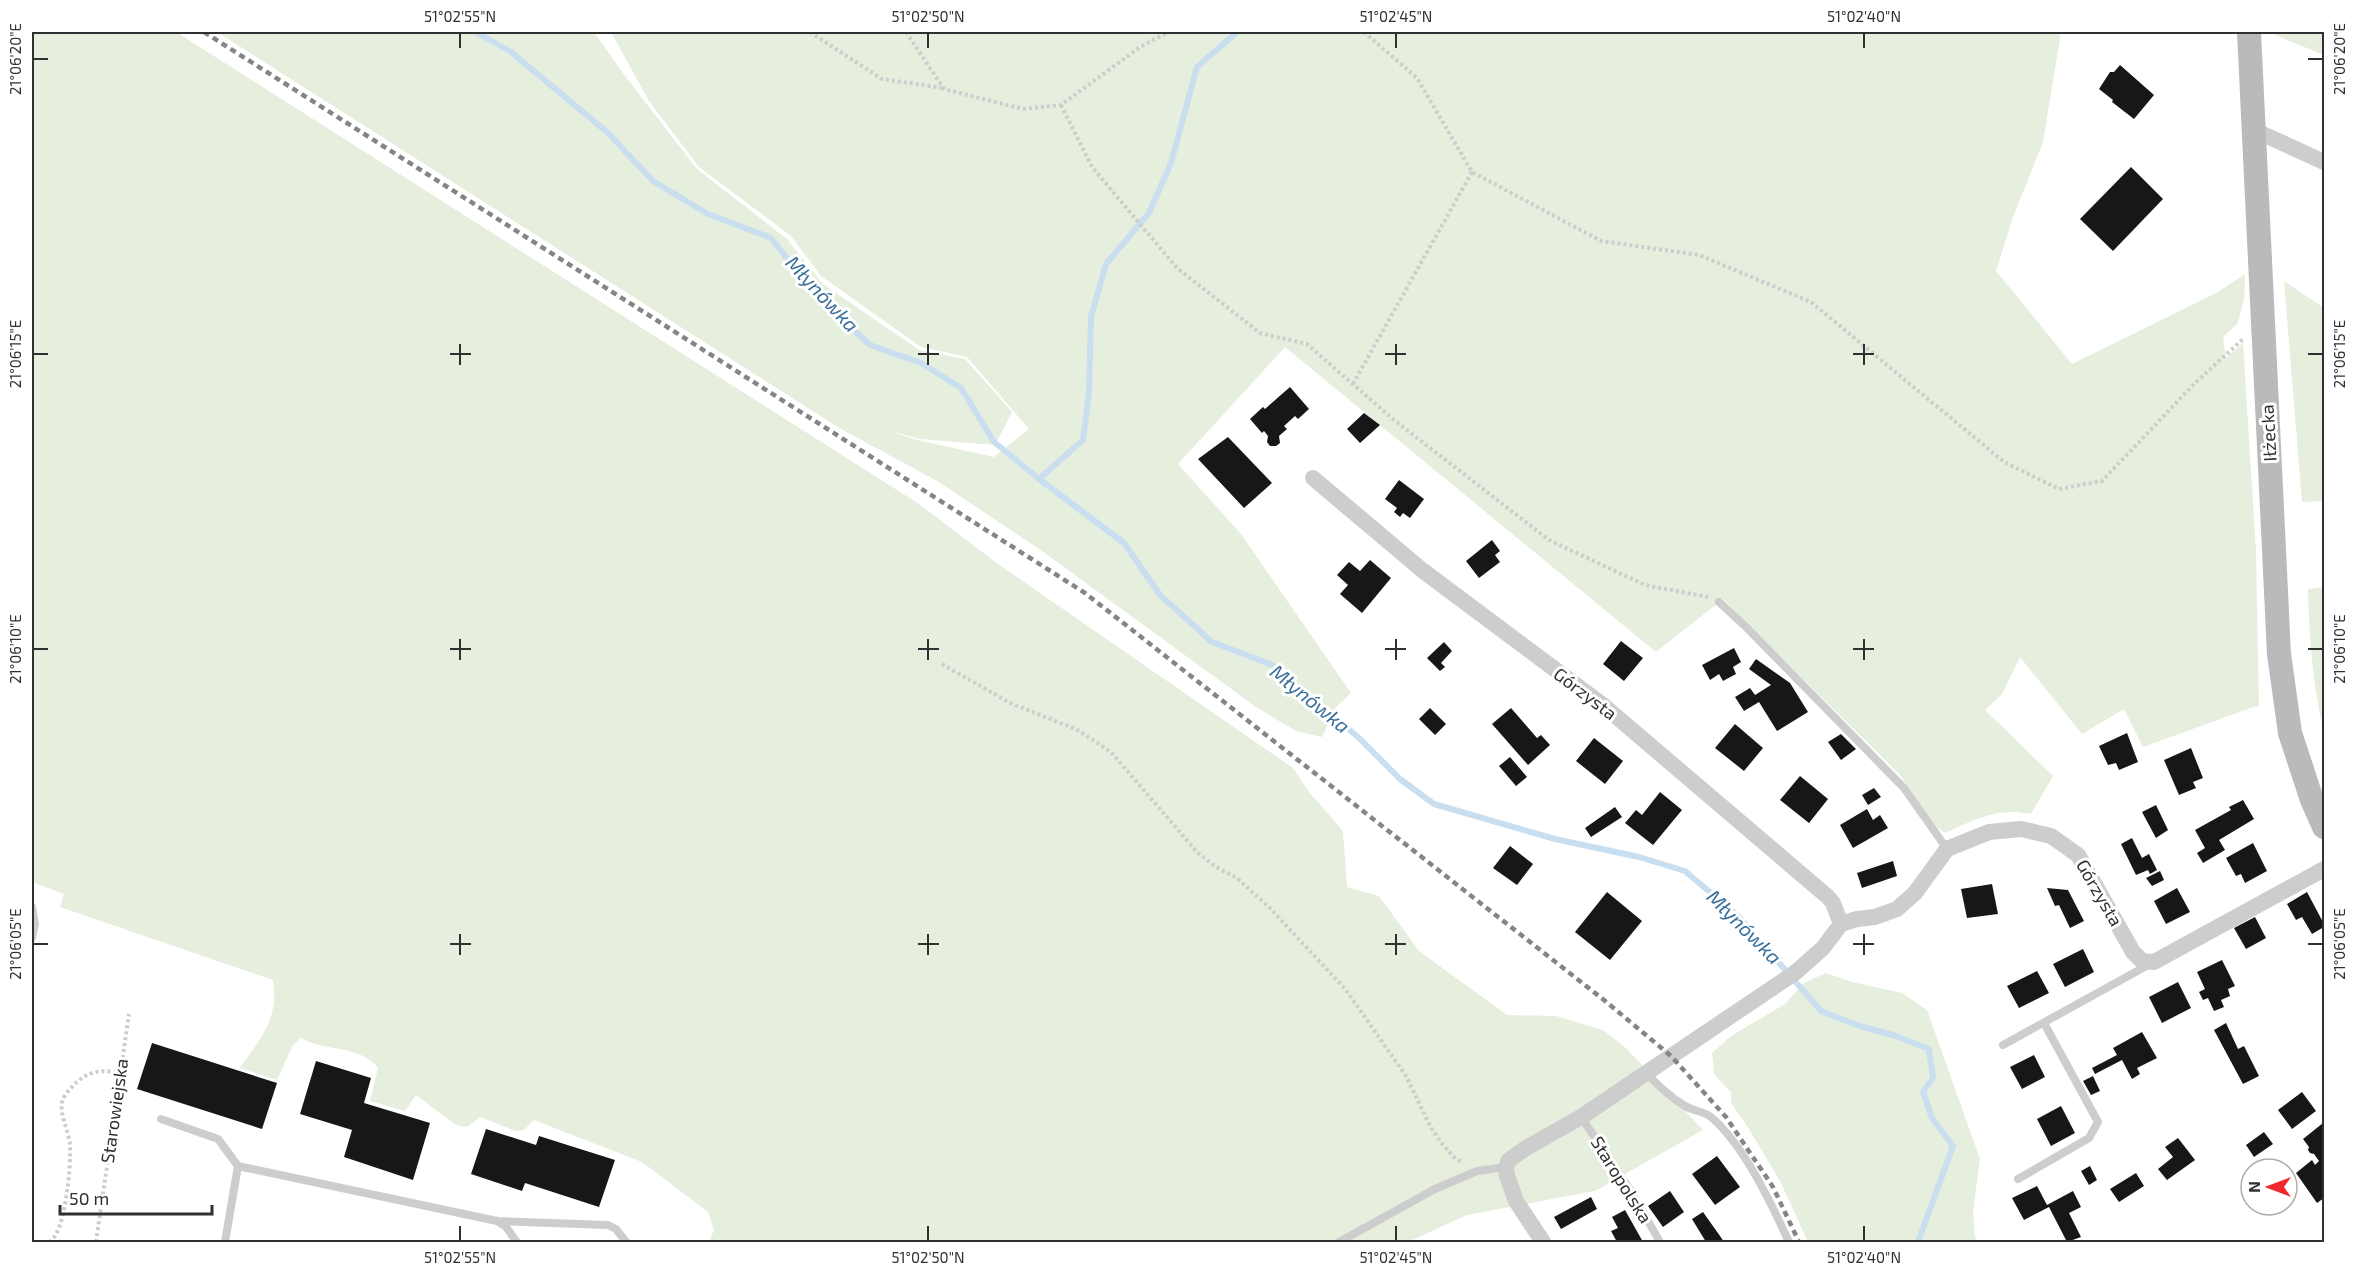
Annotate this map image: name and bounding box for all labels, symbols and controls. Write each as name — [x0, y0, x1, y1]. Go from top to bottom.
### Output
text: 51°02'55"N — [424, 7, 496, 25]
text: 51°02'50"N — [891, 7, 965, 25]
text: 51°02'45"N — [1360, 7, 1432, 25]
text: 51°02'40"N — [1827, 7, 1901, 25]
text: 21°06'20"E — [6, 23, 24, 95]
text: 21°06'20"E — [2330, 23, 2348, 95]
water label: Młynówka — [781, 250, 864, 337]
text: 21°06'15"E — [6, 320, 24, 388]
text: 21°06'15"E — [2330, 320, 2348, 388]
street label: Iłżecka — [2256, 404, 2280, 462]
text: 21°06'10"E — [6, 614, 24, 684]
text: 21°06'10"E — [2330, 614, 2348, 684]
water label: Młynówka — [1265, 659, 1355, 738]
street label: Górzysta — [1550, 662, 1622, 724]
street label: Górzysta — [2072, 855, 2128, 930]
water label: Młynówka — [1702, 884, 1787, 969]
text: 21°06'05"E — [6, 908, 24, 980]
text: 21°06'05"E — [2330, 908, 2348, 980]
street label: Starowiejska — [96, 1057, 132, 1165]
street label: Staropolska — [1587, 1132, 1657, 1227]
north arrow — [2239, 1157, 2299, 1217]
scale bar — [60, 1178, 212, 1216]
text: N — [2244, 1181, 2263, 1193]
text: 50 m — [69, 1187, 109, 1209]
text: 51°02'55"N — [424, 1248, 496, 1266]
text: 51°02'50"N — [891, 1248, 965, 1266]
text: 51°02'45"N — [1360, 1248, 1432, 1266]
text: 51°02'40"N — [1827, 1248, 1901, 1266]

